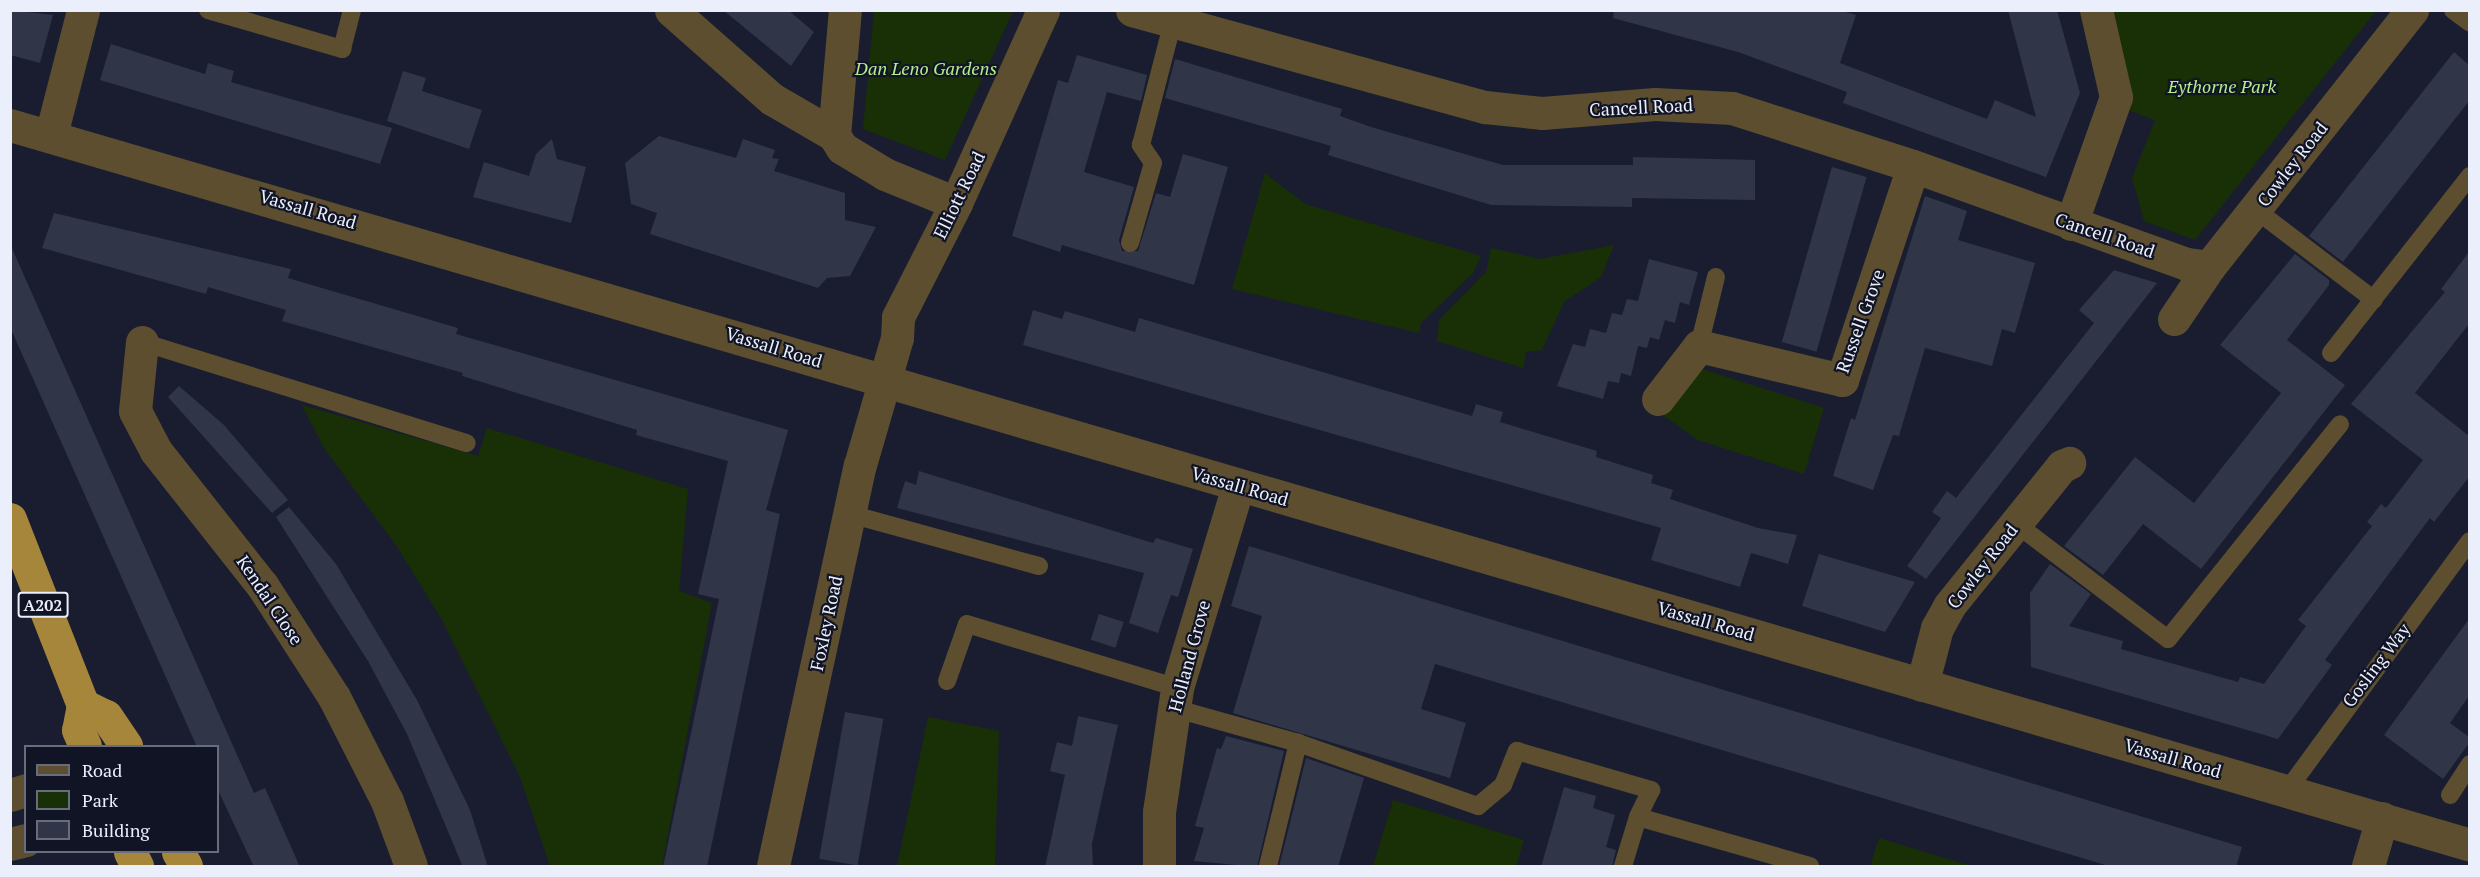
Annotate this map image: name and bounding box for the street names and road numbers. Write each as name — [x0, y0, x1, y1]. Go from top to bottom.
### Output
street label: Cancell Road — [1589, 93, 1693, 121]
street label: Cowley Road — [2252, 117, 2332, 211]
street label: Elliott Road — [929, 148, 989, 242]
street label: Vassall Road — [257, 185, 359, 233]
street label: Cancell Road — [2052, 208, 2158, 262]
street label: Russell Grove — [1831, 266, 1889, 376]
street label: Vassall Road — [723, 322, 825, 372]
street label: Vassall Road — [1189, 462, 1291, 510]
street label: Cowley Road — [1942, 519, 2022, 613]
street label: Kendal Close — [232, 551, 308, 649]
street label: Foxley Road — [805, 573, 847, 673]
road number: A202 — [18, 592, 68, 618]
street label: Vassall Road — [1655, 597, 1757, 645]
street label: Holland Grove — [1164, 598, 1214, 714]
street label: Gosling Way — [2337, 619, 2415, 711]
street label: Vassall Road — [2122, 734, 2224, 782]

